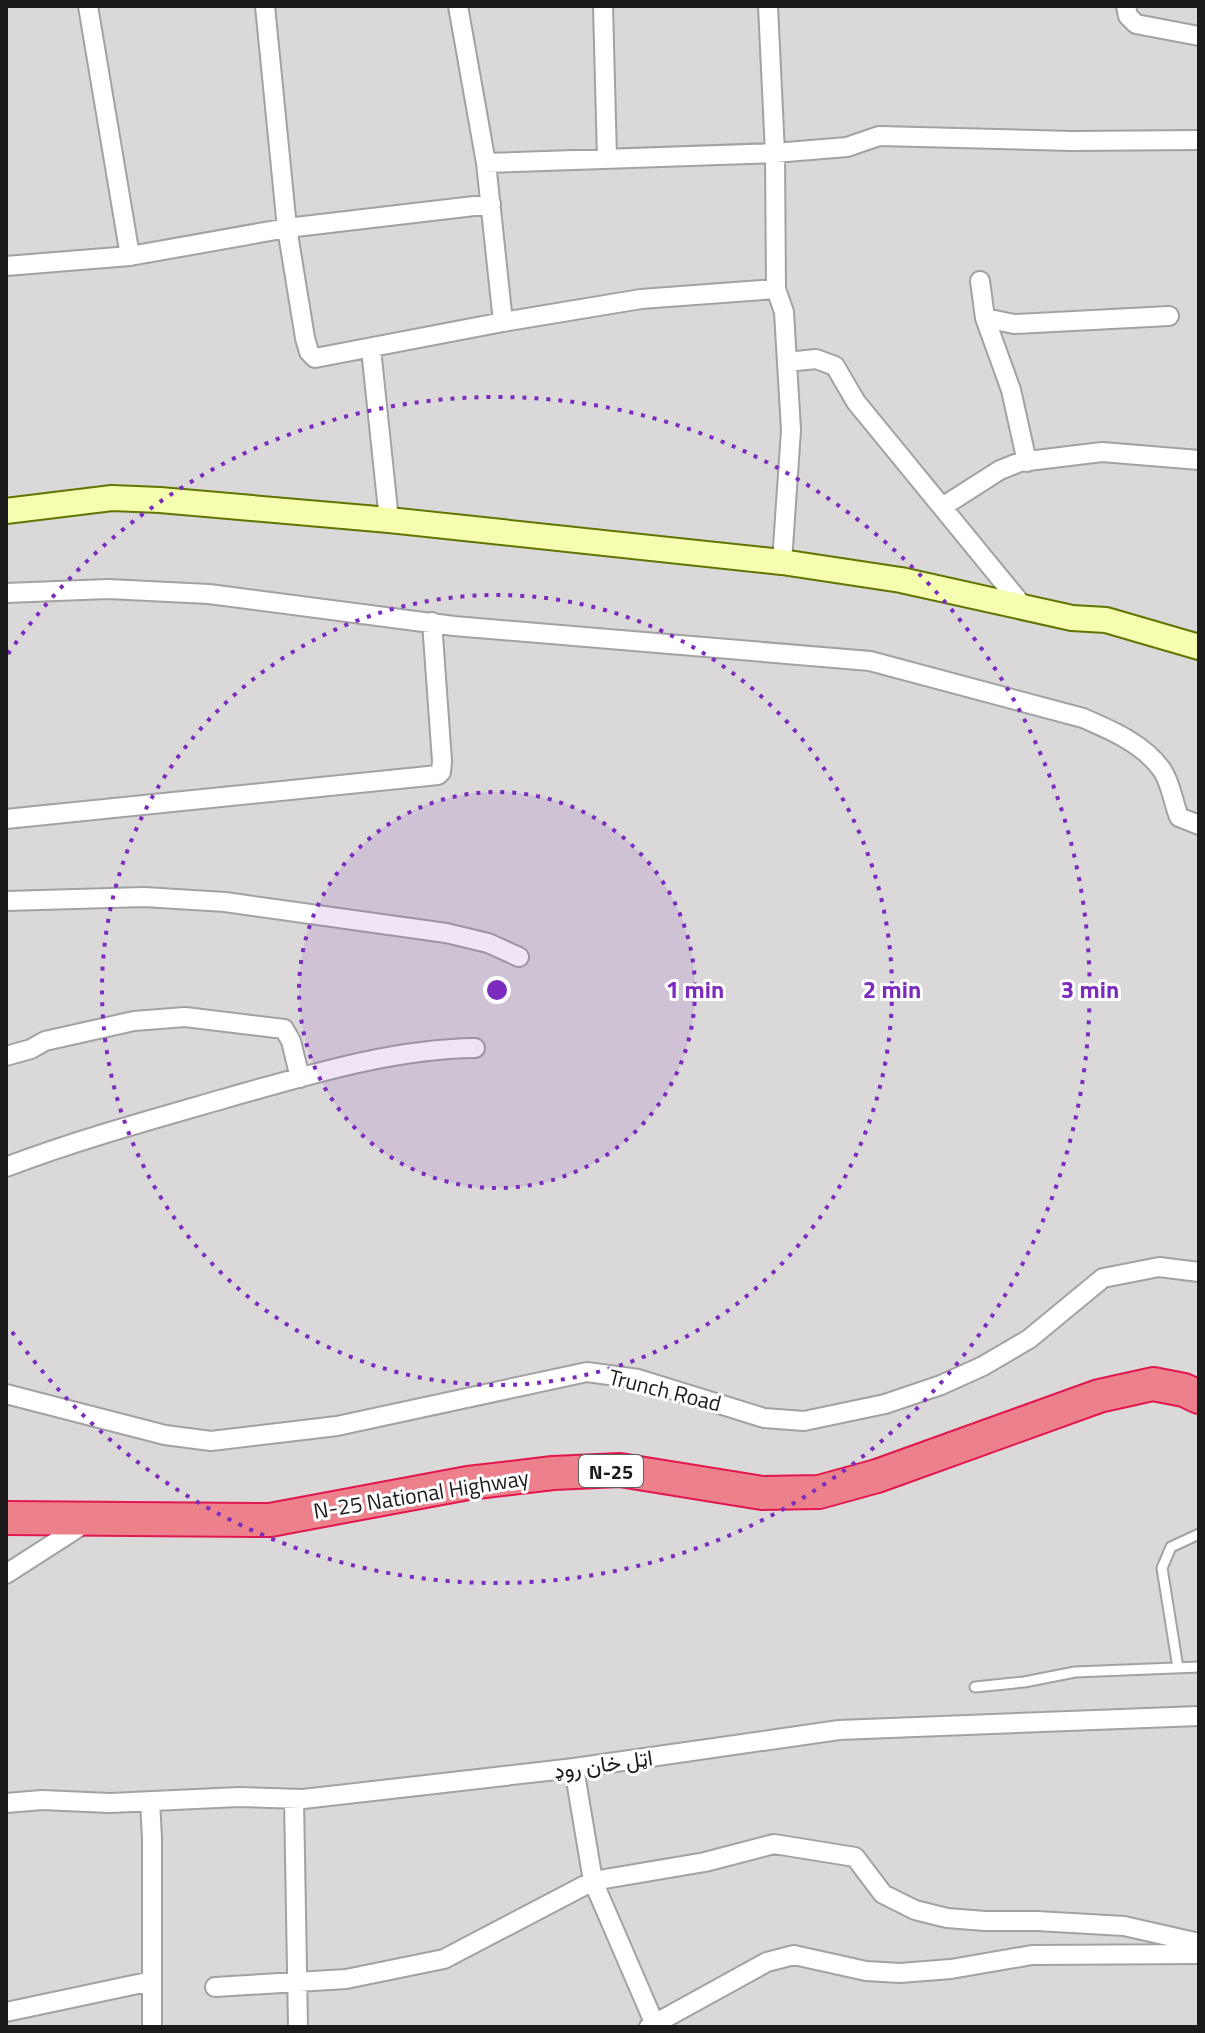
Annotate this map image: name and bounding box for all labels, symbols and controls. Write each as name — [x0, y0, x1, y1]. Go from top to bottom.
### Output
text: 1 min — [666, 971, 724, 1007]
text: 2 min — [863, 971, 921, 1007]
text: 3 min — [1061, 971, 1119, 1007]
centre of rings — [483, 976, 511, 1004]
street label: Trunch Road — [605, 1360, 725, 1420]
road number: N-25 — [579, 1455, 643, 1487]
street label: N-25 National Highway — [311, 1460, 532, 1528]
street label: اټل خان روډ — [551, 1740, 655, 1788]

